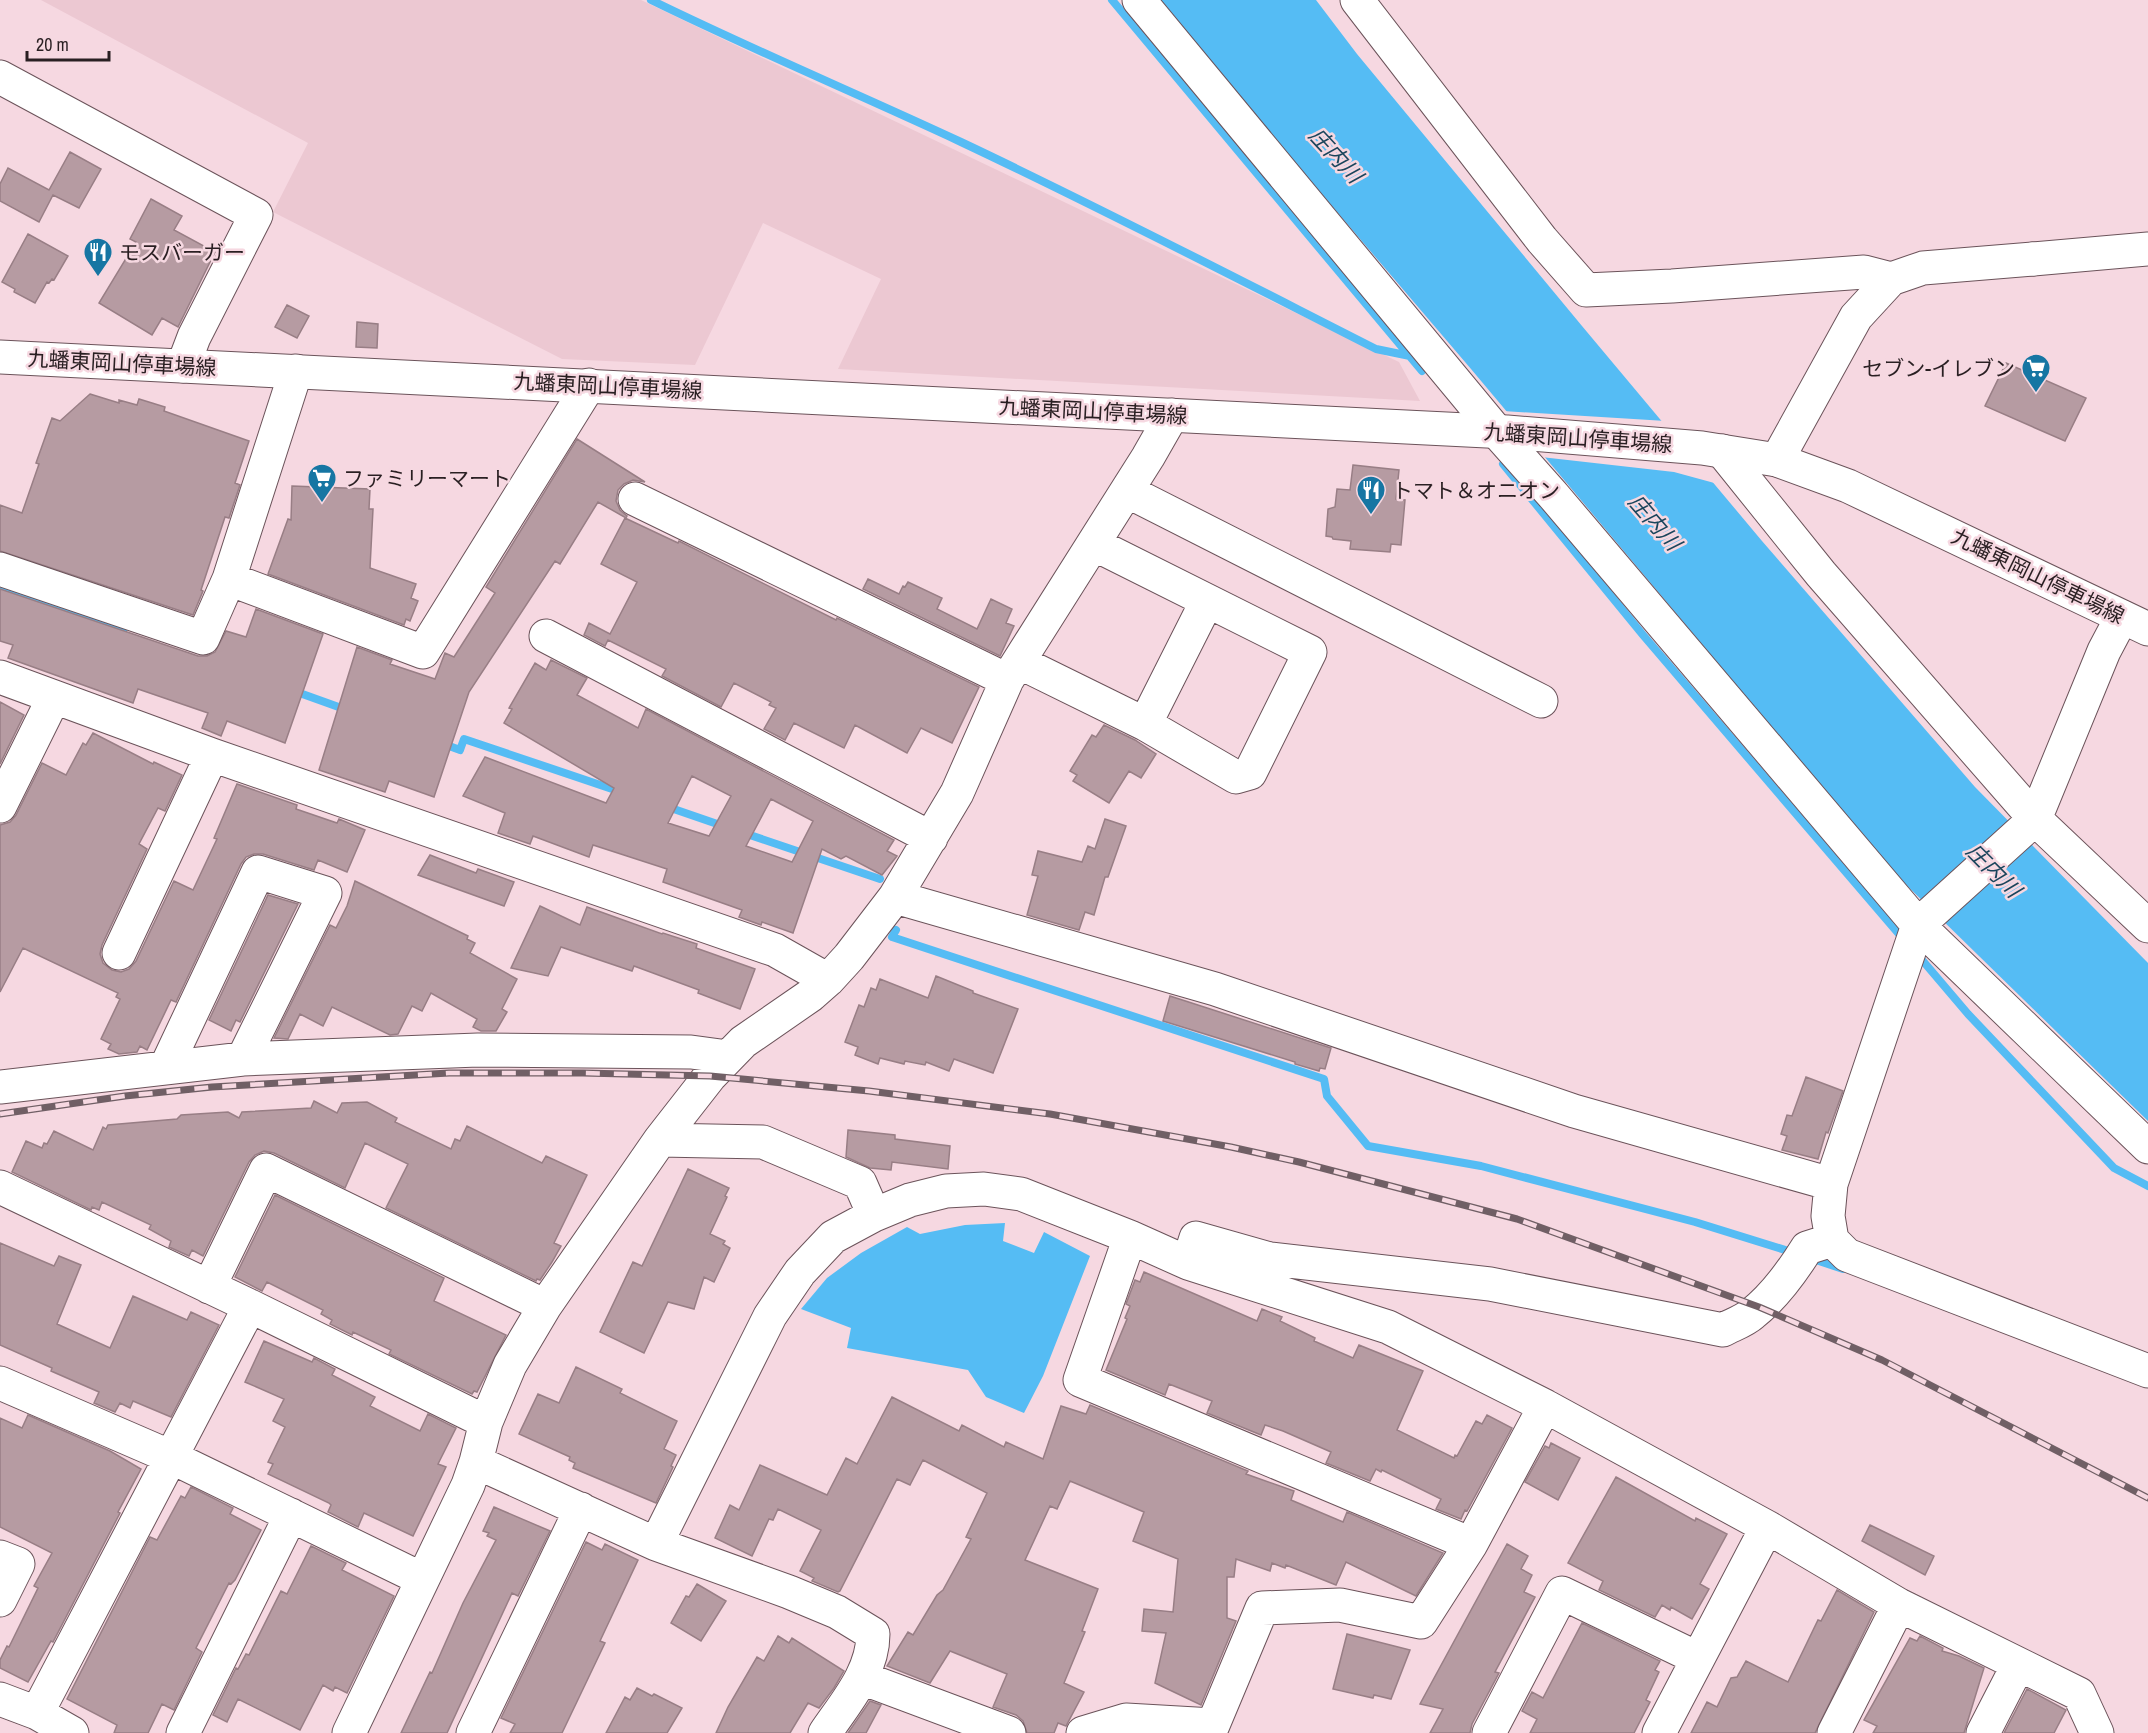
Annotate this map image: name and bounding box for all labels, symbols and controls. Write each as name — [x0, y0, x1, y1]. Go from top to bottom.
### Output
scale bar — [27, 24, 110, 62]
text: 20 m — [36, 32, 69, 57]
water label: 庄内川 — [1303, 121, 1371, 191]
restaurant icon: モスバーガー — [82, 236, 114, 278]
place label: モスバーガー — [119, 238, 245, 267]
street label: 九蟠東岡山停車場線 — [27, 344, 217, 382]
supermarket icon: セブン-イレブン — [2020, 352, 2052, 394]
place label: セブン-イレブン — [1862, 354, 2015, 383]
street label: 九蟠東岡山停車場線 — [513, 367, 703, 405]
street label: 九蟠東岡山停車場線 — [998, 392, 1188, 430]
street label: 九蟠東岡山停車場線 — [1483, 417, 1673, 459]
supermarket icon: ファミリーマート — [306, 462, 338, 504]
place label: ファミリーマート — [343, 464, 511, 493]
restaurant icon: トマト＆オニオン — [1355, 474, 1387, 516]
place label: トマト＆オニオン — [1392, 476, 1560, 505]
water label: 庄内川 — [1622, 487, 1689, 558]
street label: 九蟠東岡山停車場線 — [1947, 522, 2129, 630]
water label: 庄内川 — [1960, 836, 2029, 905]

